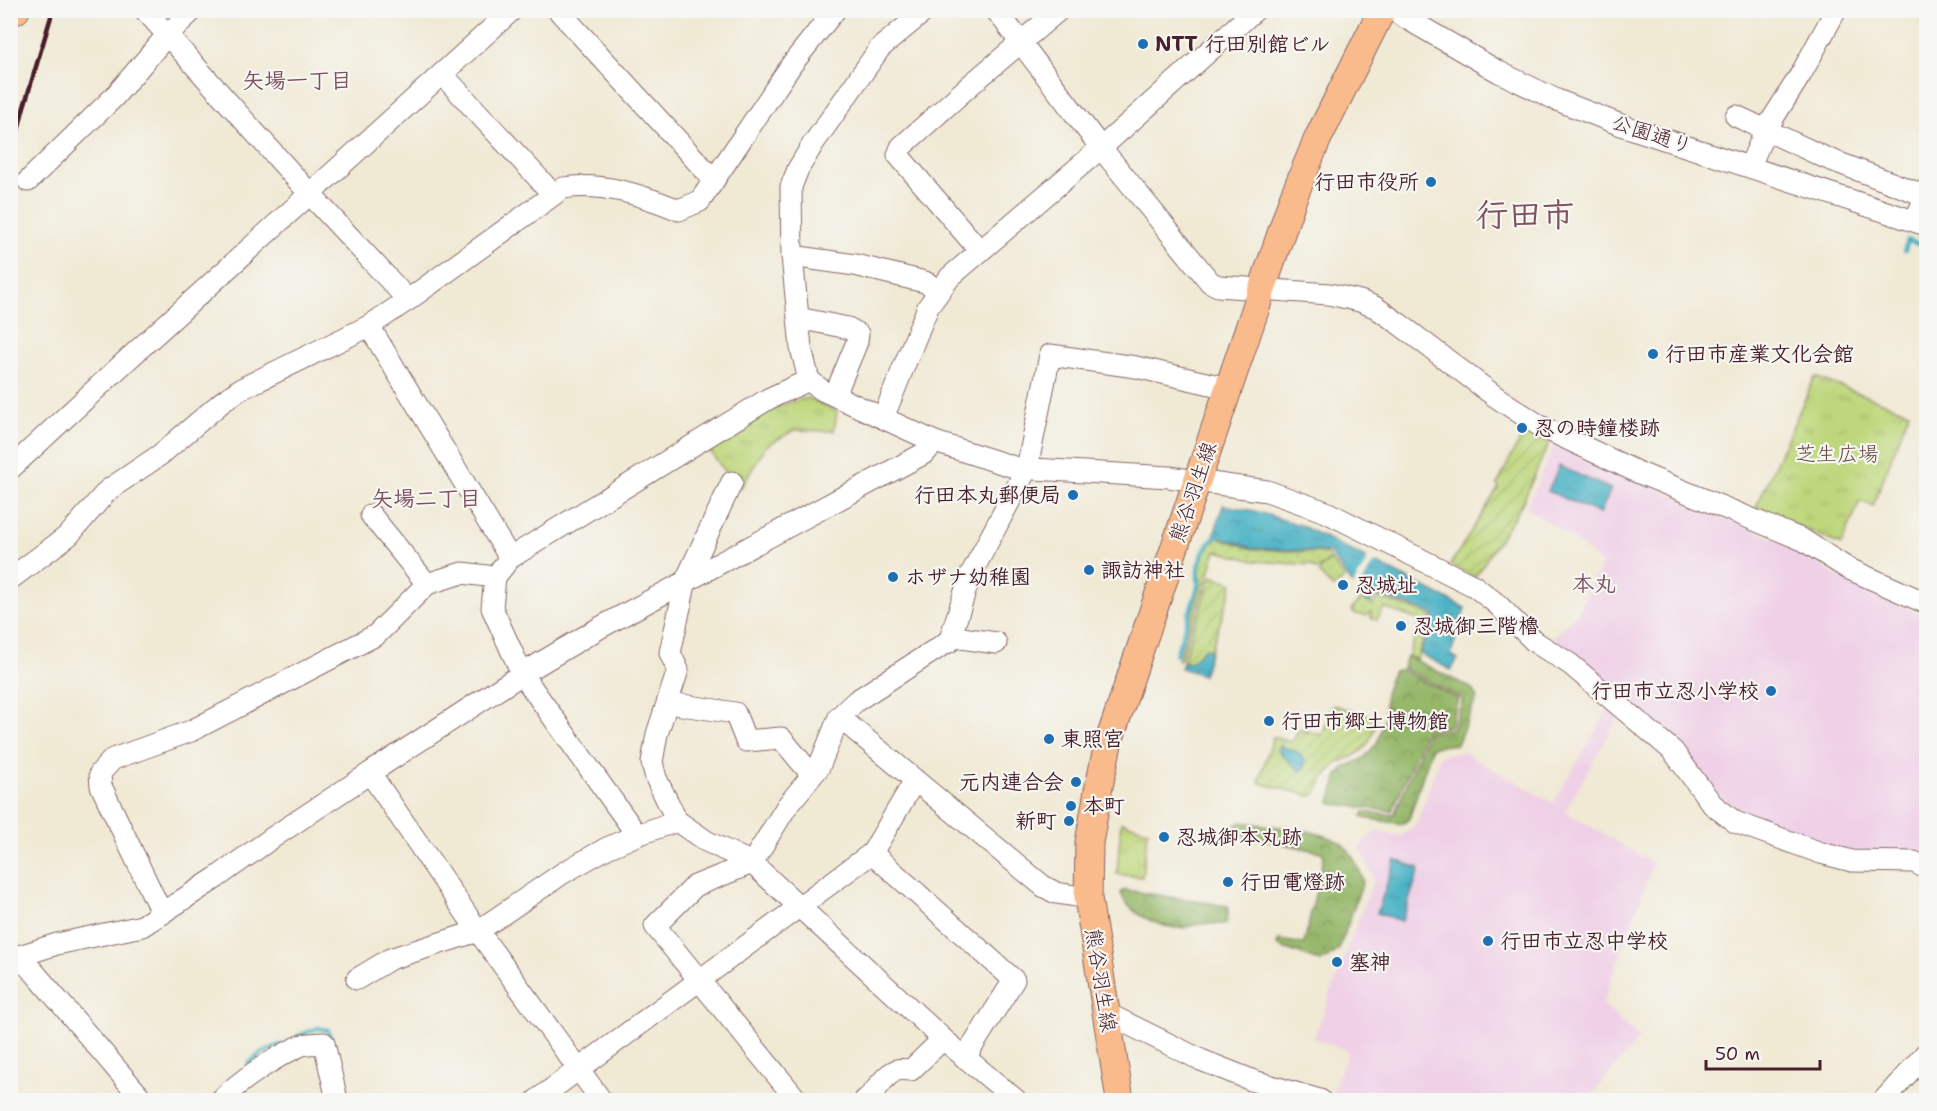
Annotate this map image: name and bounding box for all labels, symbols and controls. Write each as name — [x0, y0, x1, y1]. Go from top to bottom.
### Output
place label: NTT 行田別館ビル — [1155, 30, 1330, 58]
marker: NTT 行田別館ビル — [1136, 37, 1150, 51]
district label: 矢場一丁目 — [242, 66, 352, 95]
street label: 公園通り — [1608, 108, 1696, 160]
place label: 行田市役所 — [1314, 168, 1419, 196]
marker: 行田市役所 — [1424, 175, 1438, 189]
district label: 行田市 — [1476, 192, 1575, 237]
place label: 行田市産業文化会館 — [1665, 340, 1854, 368]
marker: 行田市産業文化会館 — [1646, 347, 1660, 361]
place label: 忍の時鐘楼跡 — [1534, 414, 1660, 442]
marker: 忍の時鐘楼跡 — [1515, 421, 1529, 435]
street label: 熊谷羽生線 — [1163, 438, 1223, 546]
park label: 芝生広場 — [1795, 440, 1879, 468]
place label: 行田本丸郵便局 — [914, 481, 1061, 509]
district label: 矢場二丁目 — [371, 484, 481, 513]
marker: 行田本丸郵便局 — [1066, 488, 1080, 502]
place label: 諏訪神社 — [1101, 556, 1185, 584]
place label: ホザナ幼稚園 — [905, 563, 1031, 591]
marker: 諏訪神社 — [1082, 563, 1096, 577]
district label: 本丸 — [1572, 569, 1616, 598]
marker: ホザナ幼稚園 — [886, 570, 900, 584]
place label: 忍城址 — [1355, 571, 1418, 599]
marker: 忍城址 — [1336, 578, 1350, 592]
place label: 忍城御三階櫓 — [1413, 612, 1539, 640]
marker: 忍城御三階櫓 — [1394, 619, 1408, 633]
place label: 行田市立忍小学校 — [1591, 677, 1759, 705]
marker: 行田市立忍小学校 — [1764, 684, 1778, 698]
place label: 行田市郷土博物館 — [1281, 707, 1449, 735]
marker: 行田市郷土博物館 — [1262, 714, 1276, 728]
place label: 東照宮 — [1061, 725, 1124, 753]
marker: 東照宮 — [1042, 732, 1056, 746]
place label: 元内連合会 — [959, 768, 1064, 796]
marker: 元内連合会 — [1069, 775, 1083, 789]
place label: 本町 — [1083, 792, 1125, 820]
marker: 本町 — [1064, 799, 1078, 813]
place label: 新町 — [1015, 807, 1057, 835]
marker: 新町 — [1062, 814, 1076, 828]
place label: 忍城御本丸跡 — [1176, 823, 1302, 851]
marker: 忍城御本丸跡 — [1157, 830, 1171, 844]
place label: 行田電燈跡 — [1240, 868, 1345, 896]
marker: 行田電燈跡 — [1221, 875, 1235, 889]
street label: 熊谷羽生線 — [1079, 926, 1123, 1034]
place label: 行田市立忍中学校 — [1500, 927, 1668, 955]
marker: 行田市立忍中学校 — [1481, 934, 1495, 948]
place label: 塞神 — [1349, 948, 1391, 976]
marker: 塞神 — [1330, 955, 1344, 969]
scale bar — [1706, 1033, 1820, 1071]
text: 50 m — [1715, 1042, 1760, 1066]

